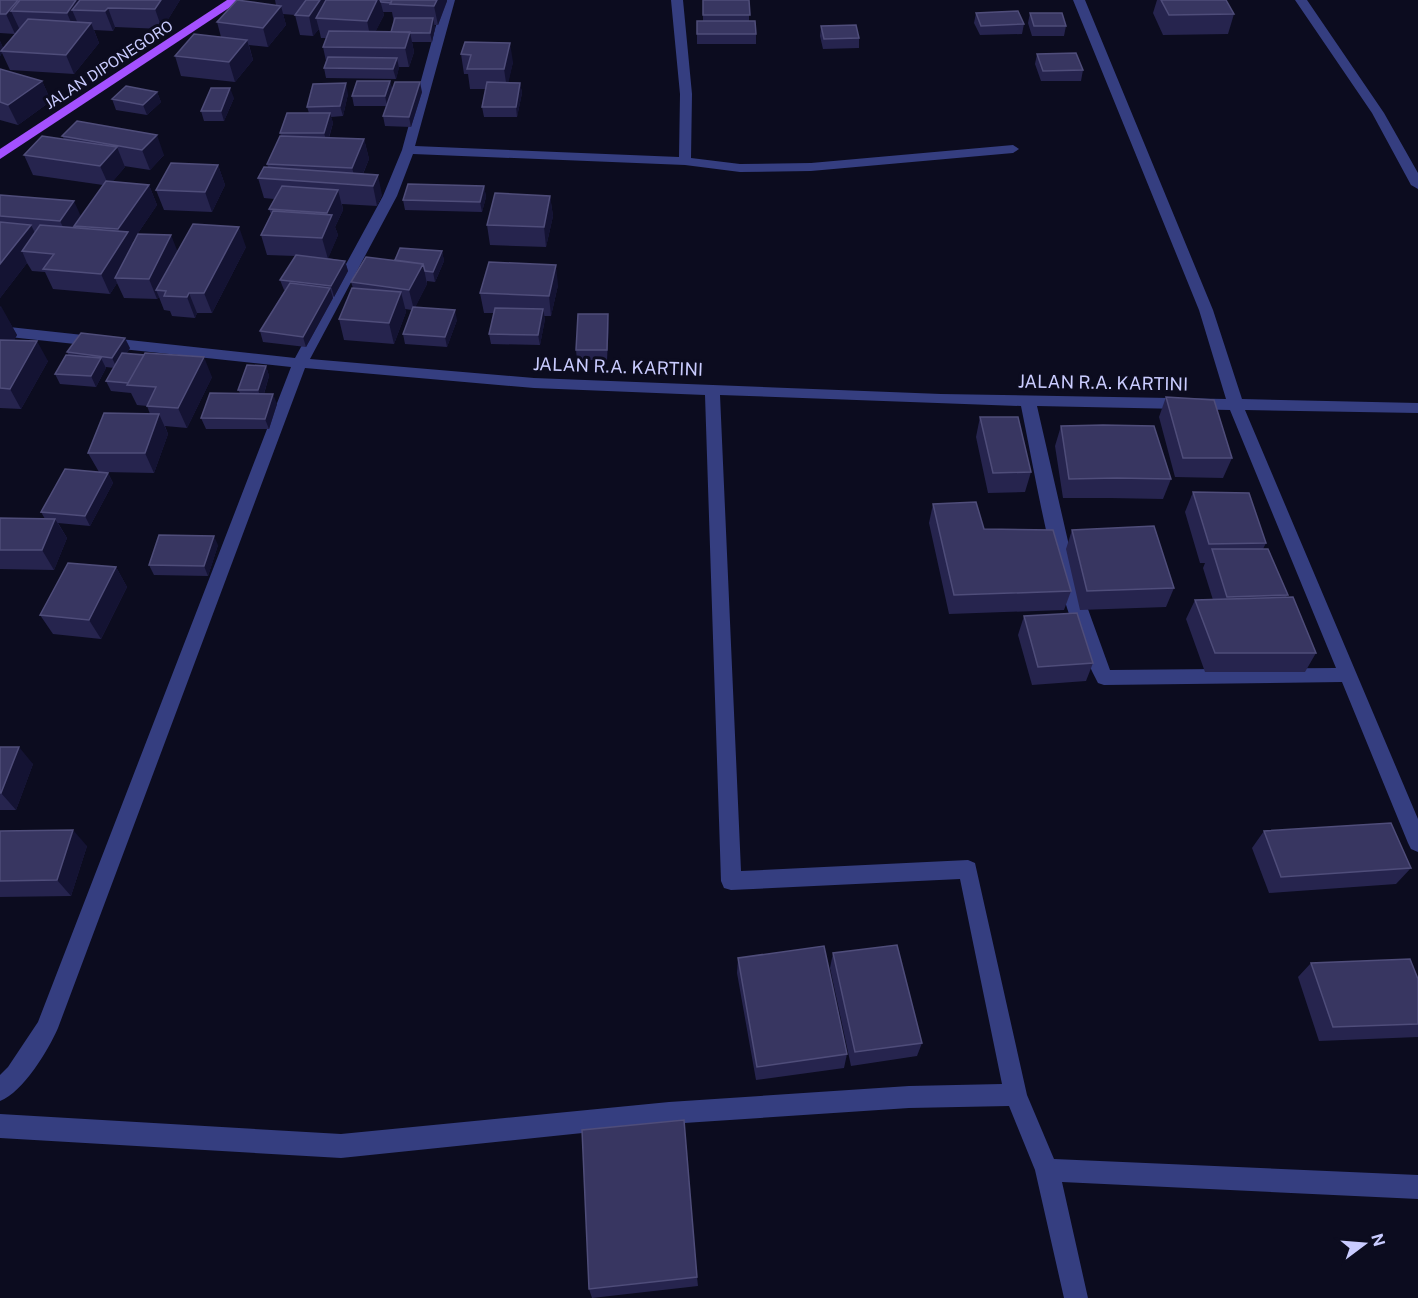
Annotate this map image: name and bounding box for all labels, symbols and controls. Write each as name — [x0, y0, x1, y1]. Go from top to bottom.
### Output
street label: JALAN DIPONEGORO — [41, 17, 176, 112]
street label: JALAN R.A. KARTINI — [533, 353, 703, 380]
street label: JALAN R.A. KARTINI — [1018, 371, 1188, 394]
north arrow — [1334, 1214, 1394, 1274]
text: N — [1367, 1231, 1389, 1249]

